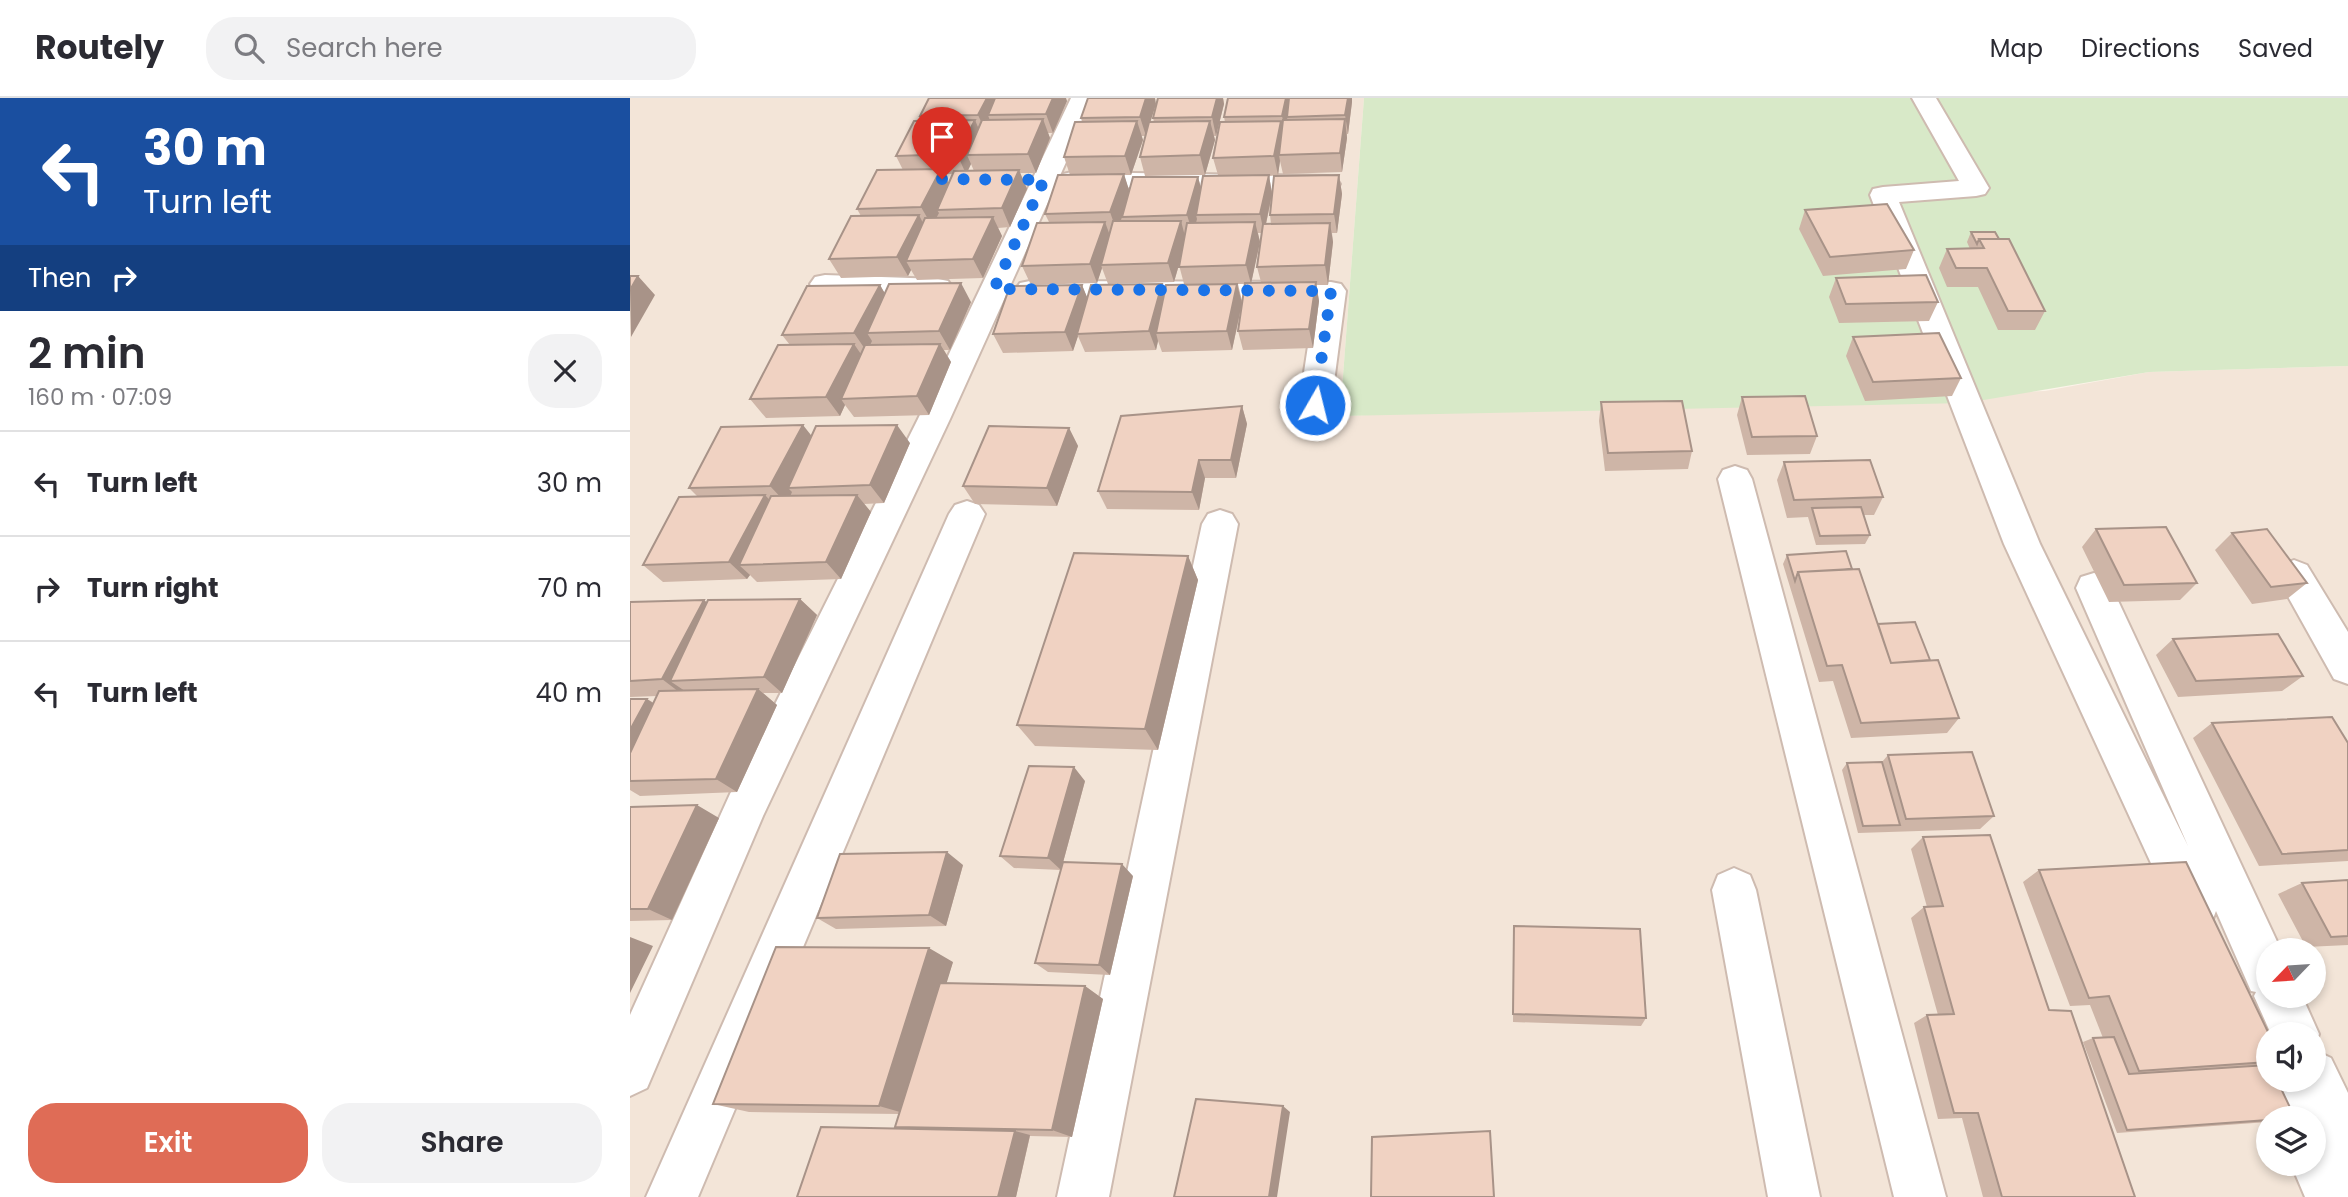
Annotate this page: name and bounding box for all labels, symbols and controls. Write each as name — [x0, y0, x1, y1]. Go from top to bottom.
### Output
search box — [206, 17, 696, 80]
text: Routely — [35, 24, 164, 71]
icon: search — [230, 29, 268, 67]
text: Search here — [286, 30, 443, 66]
text: Map — [1990, 32, 2043, 65]
text: Directions — [2081, 32, 2200, 65]
text: Saved — [2238, 32, 2313, 65]
pin — [912, 107, 972, 179]
text: 30 m — [143, 114, 267, 182]
icon: arrive — [923, 118, 961, 156]
icon: left — [28, 126, 119, 217]
text: Turn left — [143, 179, 272, 224]
icon: right — [105, 259, 143, 297]
text: Then — [28, 260, 91, 296]
text: 2 min — [28, 324, 146, 383]
button: close — [528, 334, 602, 408]
position arrow — [1278, 368, 1352, 442]
text: 160 m · 07:09 — [28, 381, 172, 413]
icon: left — [28, 465, 66, 503]
text: Turn left — [87, 465, 198, 501]
text: 30 m — [537, 465, 602, 501]
icon: right — [28, 570, 66, 608]
text: Turn right — [87, 570, 219, 606]
text: 70 m — [538, 570, 602, 606]
icon: left — [28, 675, 66, 713]
text: Turn left — [87, 675, 198, 711]
text: 40 m — [536, 675, 602, 711]
north arrow — [2256, 938, 2326, 1008]
map controls — [2256, 938, 2326, 1176]
button: sound — [2256, 1022, 2326, 1092]
button: Exit — [28, 1103, 308, 1183]
button: Share — [322, 1103, 602, 1183]
button: layers — [2256, 1106, 2326, 1176]

